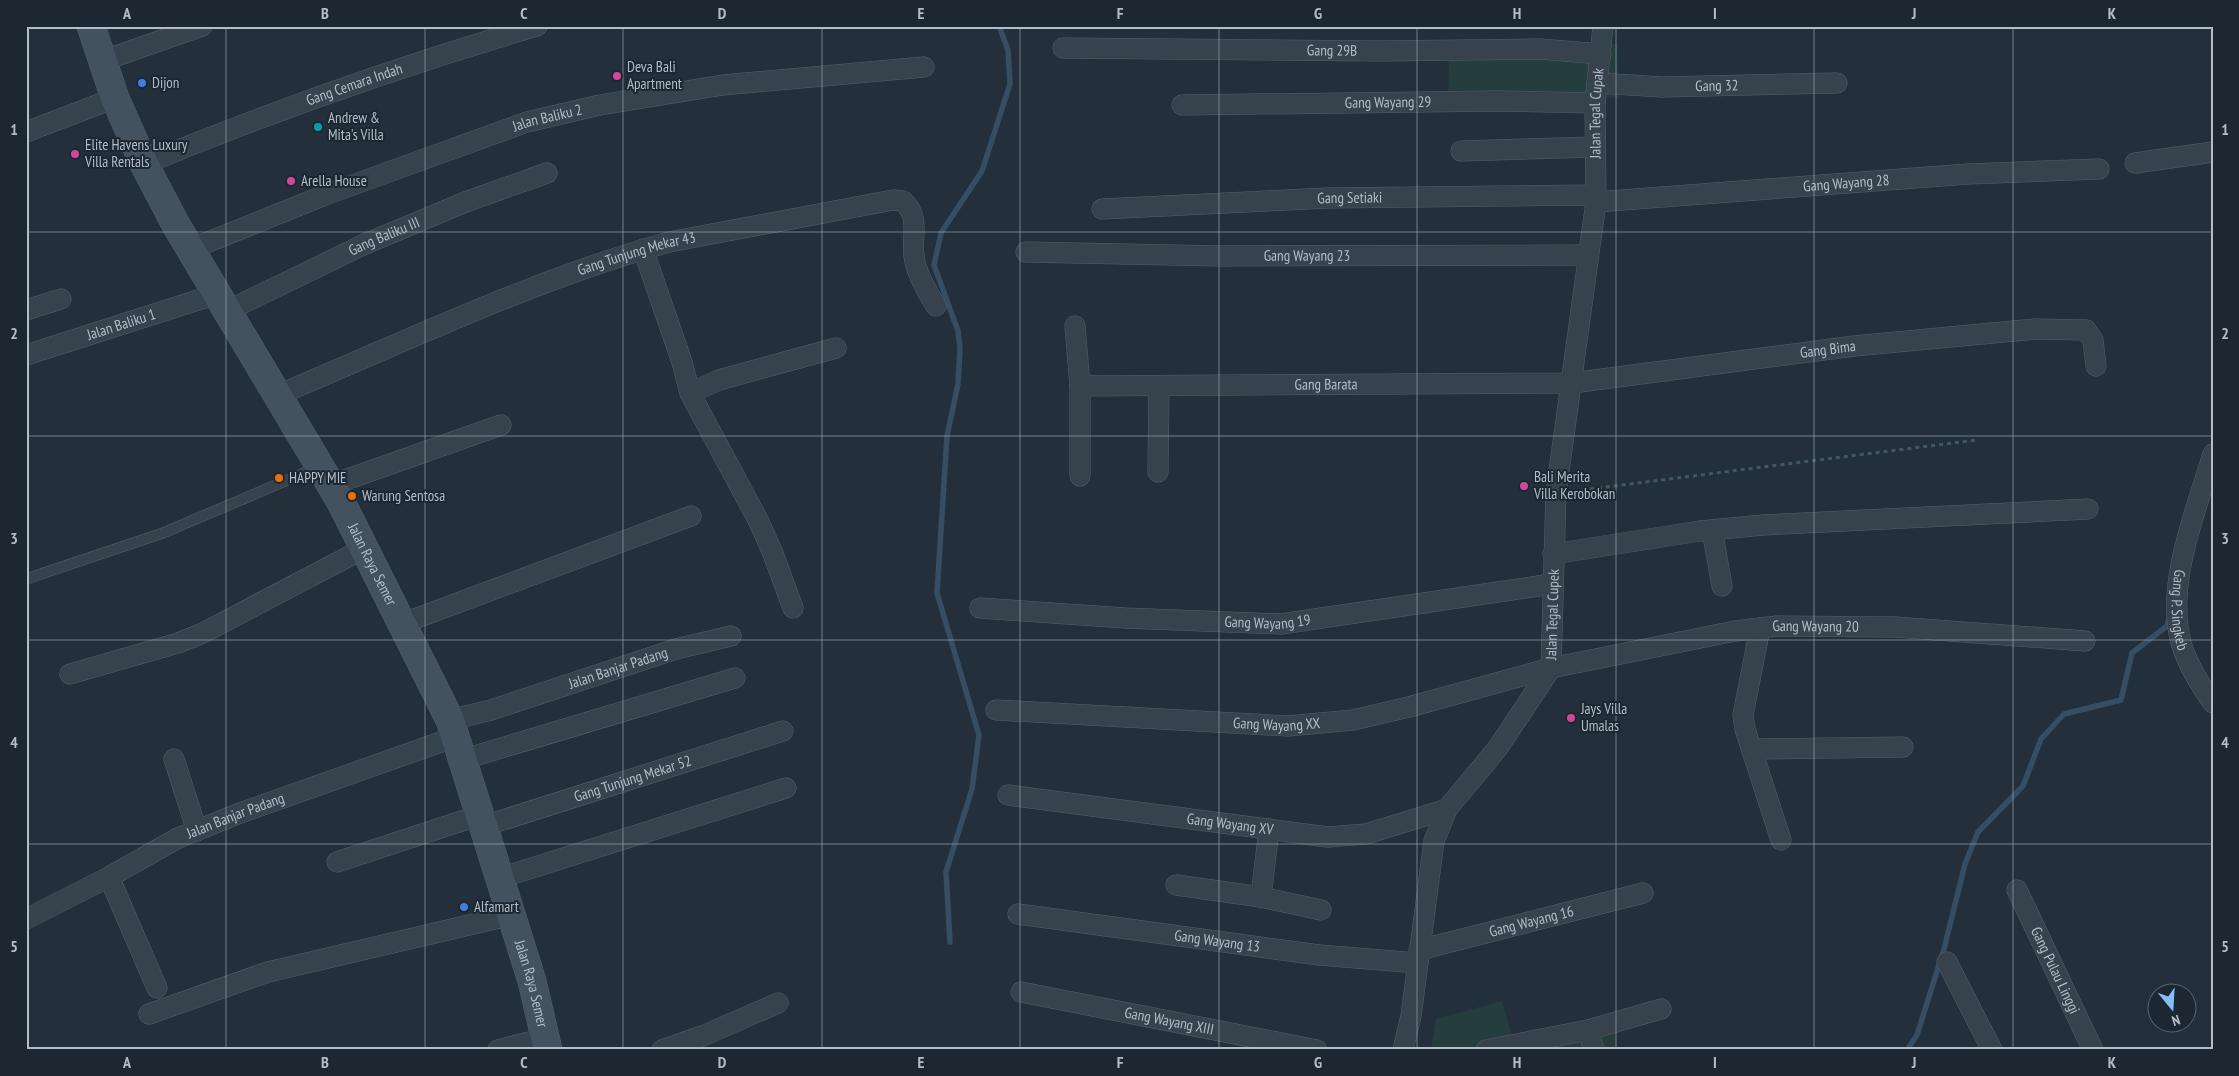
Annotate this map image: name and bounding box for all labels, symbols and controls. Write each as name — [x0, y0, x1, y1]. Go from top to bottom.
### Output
text: A — [122, 3, 132, 23]
text: B — [321, 3, 329, 23]
text: C — [520, 3, 528, 23]
text: D — [718, 3, 727, 23]
text: E — [918, 3, 925, 23]
text: F — [1117, 3, 1124, 23]
text: G — [1314, 3, 1322, 23]
text: H — [1513, 3, 1521, 23]
text: I — [1713, 3, 1717, 23]
text: J — [1911, 3, 1916, 23]
text: K — [2108, 3, 2117, 23]
street label: Gang 29B — [1307, 40, 1357, 60]
place label: Deva Bali Apartment — [627, 57, 682, 93]
street label: Gang Cemara Indah — [304, 59, 405, 110]
street label: Jalan Tegal Cupak — [1585, 67, 1608, 160]
marker: Deva Bali Apartment — [611, 70, 623, 82]
place label: Dijon — [152, 73, 179, 92]
street label: Gang 32 — [1695, 75, 1739, 95]
marker: Dijon — [136, 77, 148, 89]
street label: Gang Wayang 29 — [1345, 92, 1431, 112]
street label: Jalan Baliku 2 — [509, 99, 584, 136]
place label: Andrew & Mita's Villa — [328, 108, 384, 144]
text: 1 — [10, 119, 18, 139]
text: 1 — [2221, 119, 2229, 139]
marker: Andrew & Mita's Villa — [312, 121, 324, 133]
place label: Elite Havens Luxury Villa Rentals — [84, 135, 188, 171]
marker: Elite Havens Luxury Villa Rentals — [69, 148, 81, 160]
street label: Gang Wayang 28 — [1802, 170, 1890, 195]
place label: Arella House — [301, 171, 367, 190]
marker: Arella House — [285, 175, 297, 187]
street label: Gang Setiaki — [1317, 187, 1382, 208]
street label: Gang Baliku III — [345, 212, 422, 260]
street label: Gang Tunjung Mekar 43 — [575, 227, 697, 279]
street label: Gang Wayang 23 — [1264, 246, 1350, 265]
street label: Jalan Baliku 1 — [83, 304, 158, 344]
text: 2 — [10, 323, 18, 343]
text: 2 — [2221, 323, 2229, 343]
street label: Gang Bima — [1799, 336, 1857, 362]
street label: Gang Barata — [1294, 374, 1358, 394]
place label: Bali Merita Villa Kerobokan — [1533, 467, 1615, 503]
place label: HAPPY MIE — [289, 468, 347, 487]
marker: HAPPY MIE — [273, 472, 285, 484]
marker: Bali Merita Villa Kerobokan — [1518, 480, 1530, 492]
place label: Warung Sentosa — [362, 486, 445, 505]
marker: Warung Sentosa — [346, 490, 358, 502]
street label: Jalan Raya Semer — [344, 519, 402, 609]
text: 3 — [10, 528, 18, 548]
text: 3 — [2221, 528, 2229, 548]
street label: Gang P. Singkeb — [2168, 568, 2193, 653]
street label: Jalan Tegal Cupek — [1541, 569, 1563, 661]
street label: Gang Wayang 19 — [1224, 610, 1312, 633]
street label: Gang Wayang 20 — [1771, 616, 1859, 636]
street label: Jalan Banjar Padang — [565, 642, 670, 693]
place label: Jays Villa Umalas — [1580, 699, 1627, 735]
marker: Jays Villa Umalas — [1565, 712, 1577, 724]
street label: Gang Wayang XX — [1233, 713, 1321, 735]
text: 4 — [10, 732, 18, 752]
text: 4 — [2221, 732, 2229, 752]
street label: Gang Tunjung Mekar 52 — [571, 751, 694, 806]
street label: Jalan Banjar Padang — [183, 788, 287, 843]
street label: Gang Wayang XV — [1186, 809, 1275, 839]
place label: Alfamart — [474, 897, 519, 916]
marker: Alfamart — [458, 901, 470, 913]
street label: Gang Wayang 16 — [1487, 901, 1576, 941]
street label: Gang Pulau Linggi — [2027, 924, 2084, 1017]
street label: Gang Wayang 13 — [1173, 925, 1261, 956]
text: 5 — [10, 936, 18, 956]
text: 5 — [2221, 936, 2229, 956]
street label: Jalan Raya Semer — [510, 937, 553, 1030]
north arrow — [2146, 984, 2196, 1034]
street label: Gang Wayang XIII — [1123, 1003, 1216, 1039]
text: N — [2170, 1011, 2182, 1030]
text: A — [122, 1052, 132, 1072]
text: B — [321, 1052, 329, 1072]
text: C — [520, 1052, 528, 1072]
text: D — [718, 1052, 727, 1072]
text: E — [918, 1052, 925, 1072]
text: F — [1117, 1052, 1124, 1072]
text: G — [1314, 1052, 1322, 1072]
text: H — [1513, 1052, 1521, 1072]
text: I — [1713, 1052, 1717, 1072]
text: J — [1911, 1052, 1916, 1072]
text: K — [2108, 1052, 2117, 1072]

